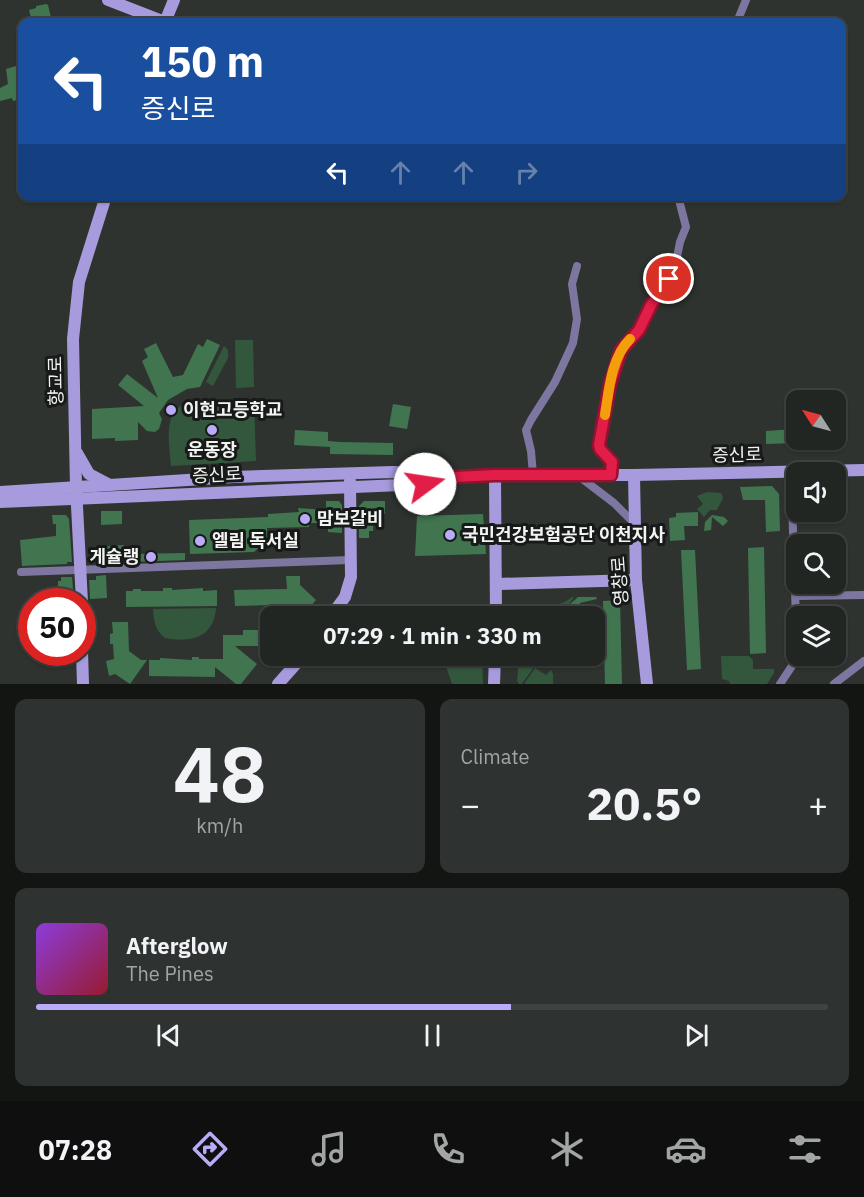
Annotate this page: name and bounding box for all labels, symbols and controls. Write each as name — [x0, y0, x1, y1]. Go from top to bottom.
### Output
text: 150 m — [141, 34, 264, 89]
icon: left — [42, 42, 120, 120]
text: 증신로 — [141, 90, 216, 125]
icon: left — [321, 156, 354, 189]
icon: ahead — [384, 156, 417, 189]
icon: ahead — [447, 156, 480, 189]
icon: right — [510, 156, 543, 189]
pin — [643, 253, 694, 304]
icon: arrive — [652, 262, 685, 295]
street label: 향교로 — [44, 356, 67, 406]
north arrow — [786, 390, 846, 450]
map controls — [786, 390, 846, 666]
place label: 이현고등학교 — [183, 398, 282, 421]
marker: 이현고등학교 — [164, 403, 178, 417]
marker: 운동장 — [205, 423, 219, 437]
place label: 운동장 — [187, 438, 237, 461]
street label: 증신로 — [712, 443, 762, 466]
position arrow — [393, 452, 457, 516]
street label: 증신로 — [192, 462, 242, 487]
button: sound — [786, 462, 846, 522]
place label: 맘보갈비 — [317, 507, 383, 530]
marker: 맘보갈비 — [298, 512, 312, 526]
place label: 국민건강보험공단 이천지사 — [462, 523, 665, 546]
marker: 국민건강보험공단 이천지사 — [443, 528, 457, 542]
place label: 엘림 독서실 — [212, 529, 299, 552]
marker: 엘림 독서실 — [193, 534, 207, 548]
button: search — [786, 534, 846, 594]
place label: 게슐랭 — [89, 545, 139, 568]
marker: 게슐랭 — [144, 550, 158, 564]
street label: 영창로 — [606, 555, 633, 607]
speed limit sign: 50 — [18, 588, 96, 666]
button: layers — [786, 606, 846, 666]
text: 07:29 · 1 min · 330 m — [323, 621, 542, 650]
text: 48 — [173, 722, 267, 823]
text: Climate — [461, 743, 529, 770]
text: 20.5° — [586, 774, 702, 832]
text: − — [461, 783, 480, 826]
text: + — [808, 783, 828, 826]
text: km/h — [196, 812, 243, 839]
text: Afterglow — [126, 931, 228, 960]
text: The Pines — [126, 960, 214, 987]
icon: previous — [152, 1019, 185, 1052]
icon: pause — [416, 1019, 449, 1052]
icon: next — [680, 1019, 713, 1052]
icon: directions — [189, 1128, 231, 1170]
icon: music — [308, 1128, 350, 1170]
icon: phone — [427, 1128, 469, 1170]
icon: climate — [546, 1128, 588, 1170]
icon: car — [665, 1128, 707, 1170]
icon: filters — [784, 1128, 826, 1170]
text: 07:28 — [38, 1132, 112, 1167]

